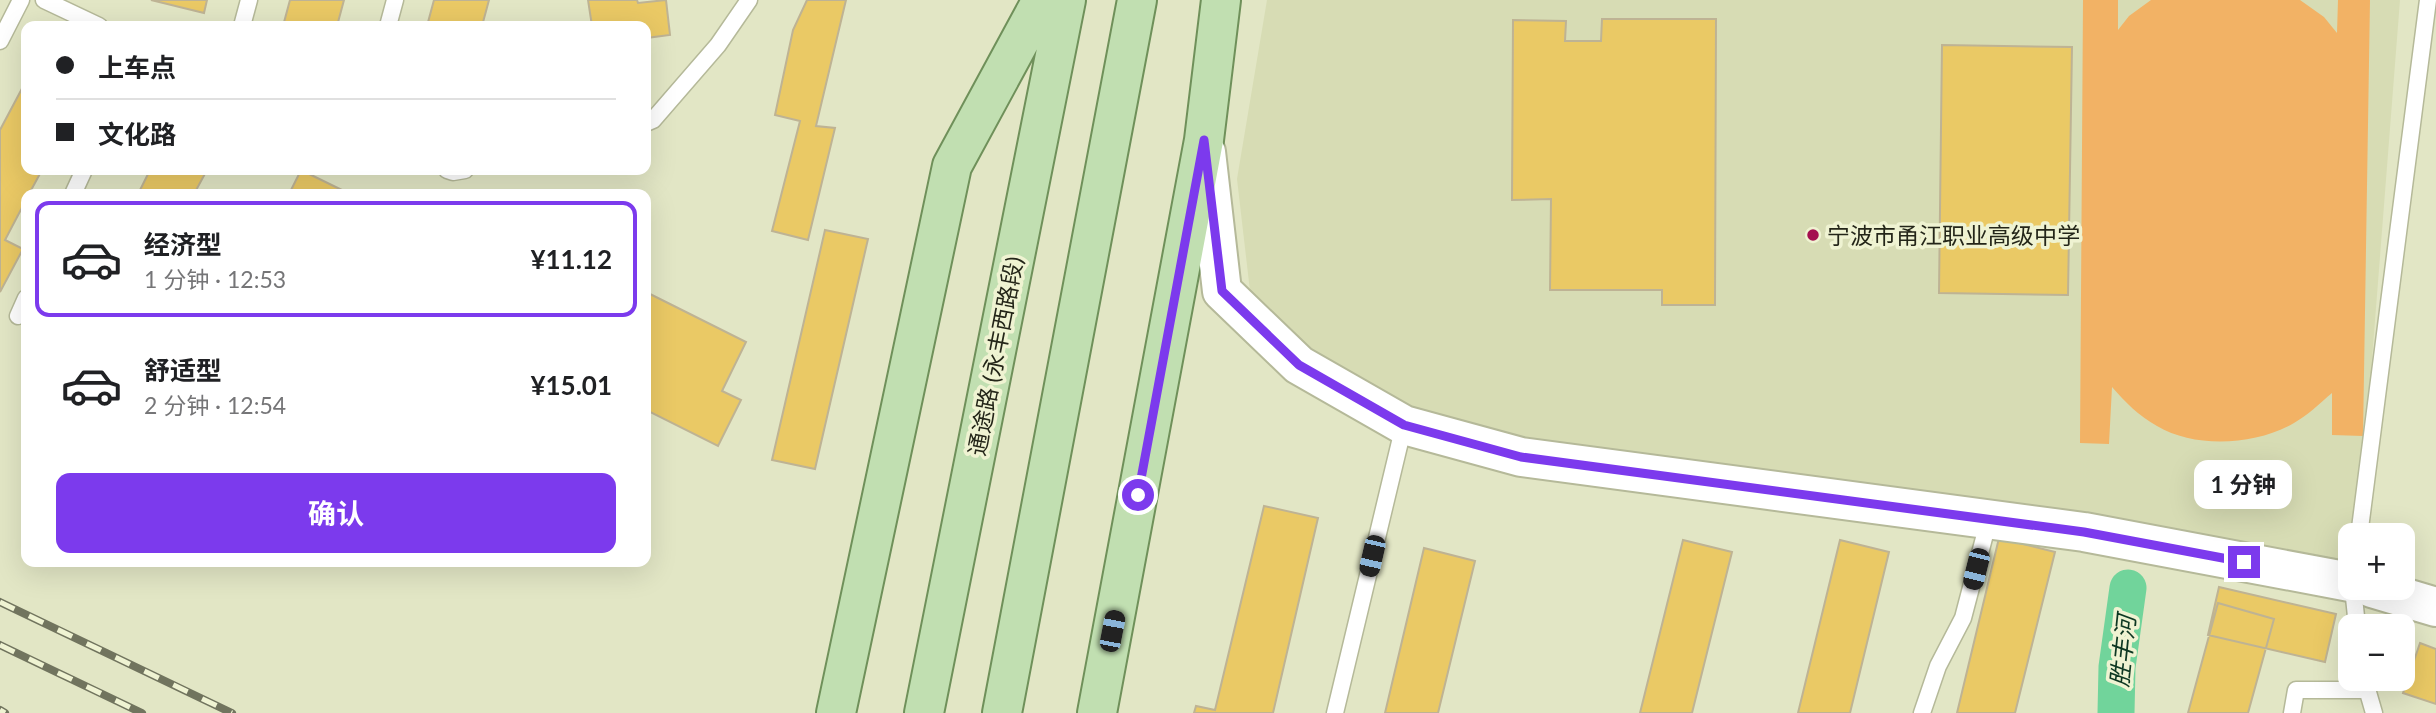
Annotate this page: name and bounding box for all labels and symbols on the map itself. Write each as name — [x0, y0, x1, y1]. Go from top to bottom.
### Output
place label: 宁波市甬江职业高级中学 — [1827, 221, 2080, 249]
marker: 宁波市甬江职业高级中学 — [1805, 227, 1821, 243]
street label: 通途路 (永丰西路段) — [962, 254, 1028, 458]
callout: 1 分钟 — [2195, 461, 2293, 510]
route start — [1122, 479, 1154, 511]
car — [1358, 533, 1387, 579]
car — [1961, 546, 1992, 592]
route end — [2228, 546, 2260, 578]
car — [1098, 608, 1127, 654]
water label: 胜丰河 — [2104, 610, 2141, 688]

